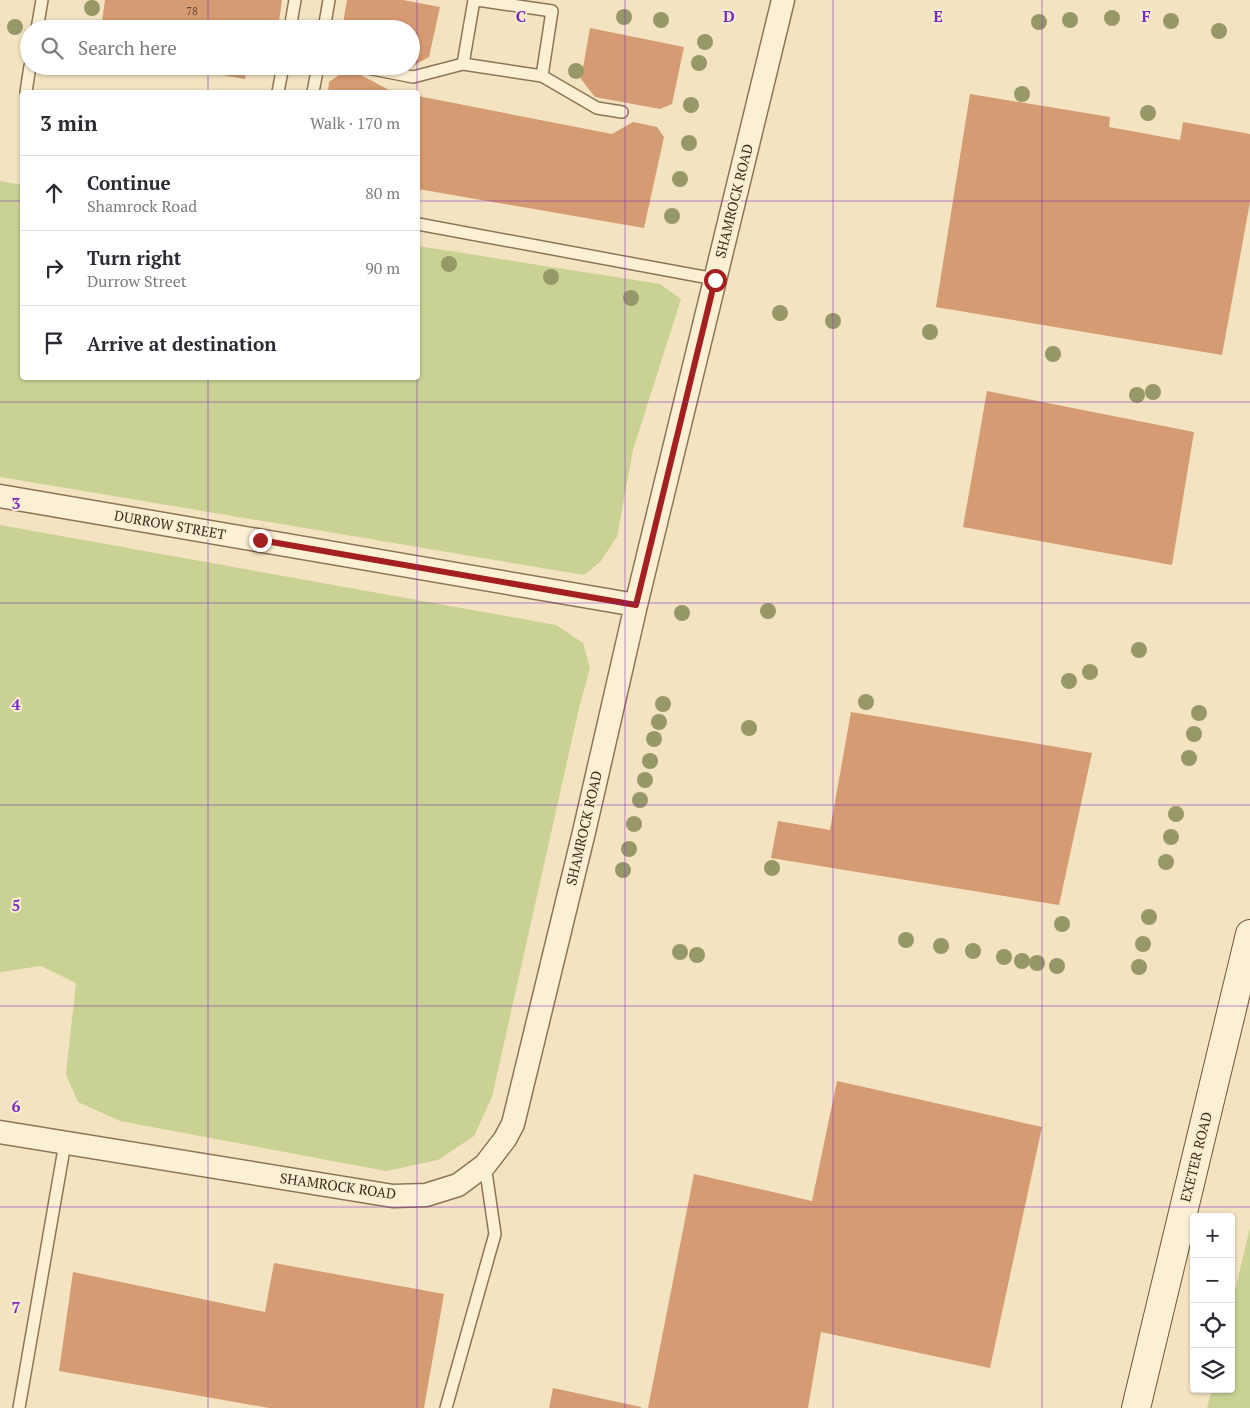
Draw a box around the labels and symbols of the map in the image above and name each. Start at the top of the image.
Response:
house number: 78 [186,4,198,18]
text: C [516,5,526,27]
text: D [723,5,735,27]
text: E [933,5,943,27]
text: F [1141,5,1151,27]
street label: SHAMROCK ROAD [710,142,757,260]
route start [704,269,727,292]
text: 3 [11,492,21,514]
street label: DURROW STREET [113,505,228,544]
route end [249,529,272,552]
text: 4 [11,693,21,715]
street label: SHAMROCK ROAD [561,769,606,887]
text: 5 [11,894,21,916]
text: 6 [11,1095,21,1117]
street label: EXETER ROAD [1175,1110,1216,1204]
street label: SHAMROCK ROAD [279,1168,398,1203]
text: 7 [11,1296,21,1318]

